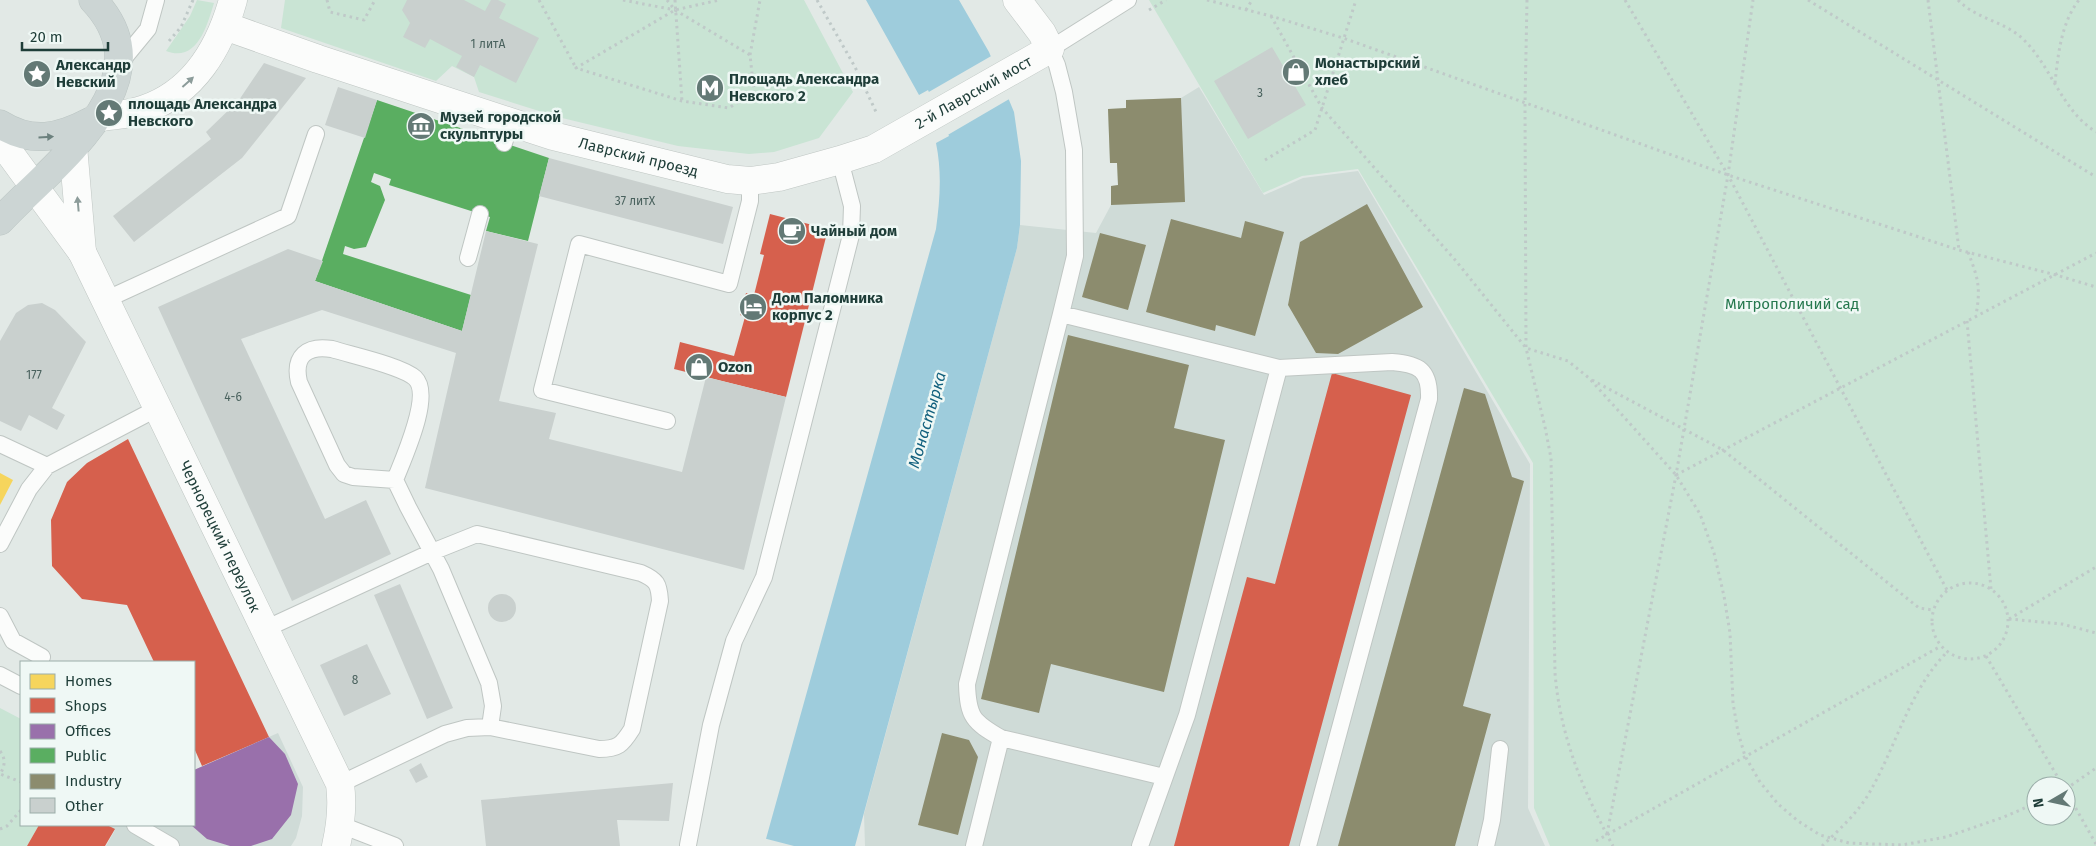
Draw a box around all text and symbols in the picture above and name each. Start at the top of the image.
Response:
scale bar [22,20,109,52]
text: 20 m [30,28,63,46]
house number: 1 литА [471,37,506,51]
street label: 2-й Лаврский мост [912,52,1035,133]
place label: Монастырский хлеб [1314,54,1420,89]
place label: Александр Невский [55,56,131,91]
shop icon: Монастырский хлеб [1281,57,1311,87]
place icon: Александр Невский [22,59,52,89]
place label: Площадь Александра Невского 2 [729,70,879,105]
metro station icon: Площадь Александра Невского 2 [695,73,725,103]
one-way arrow [182,76,194,88]
house number: 3 [1257,86,1263,100]
place label: площадь Александра Невского [128,95,277,130]
place icon: площадь Александра Невского [94,98,124,128]
place label: Музей городской скульптуры [440,108,561,143]
museum icon: Музей городской скульптуры [406,111,436,141]
one-way arrow [38,132,54,140]
street label: Лаврский проезд [577,134,700,181]
house number: 37 литХ [615,194,656,208]
one-way arrow [74,195,82,211]
cafe icon: Чайный дом [777,216,807,246]
place label: Чайный дом [811,222,897,240]
place label: Дом Паломника корпус 2 [771,289,883,324]
hotel icon: Дом Паломника корпус 2 [738,292,768,322]
park label: Митрополичий сад [1725,295,1859,313]
shop icon: Ozon [684,352,714,382]
place label: Ozon [718,358,752,376]
house number: 177 [26,368,42,382]
water label: Монастырка [904,370,950,470]
house number: 4-6 [224,390,242,404]
street label: Чернорецкий переулок [176,458,264,615]
legend [20,661,195,826]
text: Homes [65,672,112,690]
house number: 8 [352,673,359,687]
text: Shops [65,697,107,715]
text: Offices [65,722,111,740]
text: Public [65,747,107,765]
text: Industry [65,772,122,790]
north arrow [2026,776,2076,826]
text: Other [65,797,104,815]
text: N [2030,797,2048,809]

